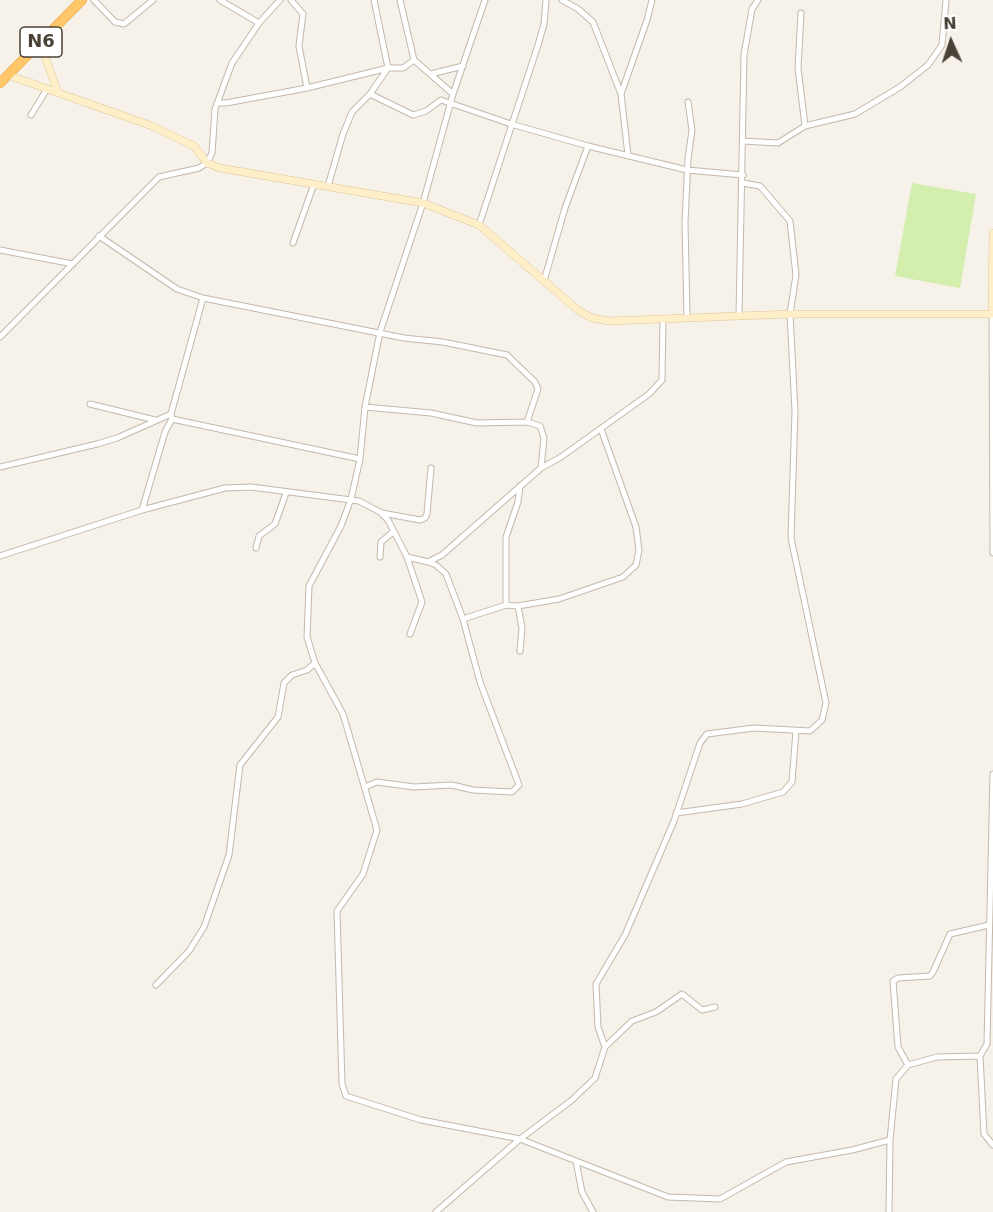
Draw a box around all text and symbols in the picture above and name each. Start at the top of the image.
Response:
north arrow [921,12,981,72]
text: N [943,14,957,33]
road number: N6 [20,27,62,57]

